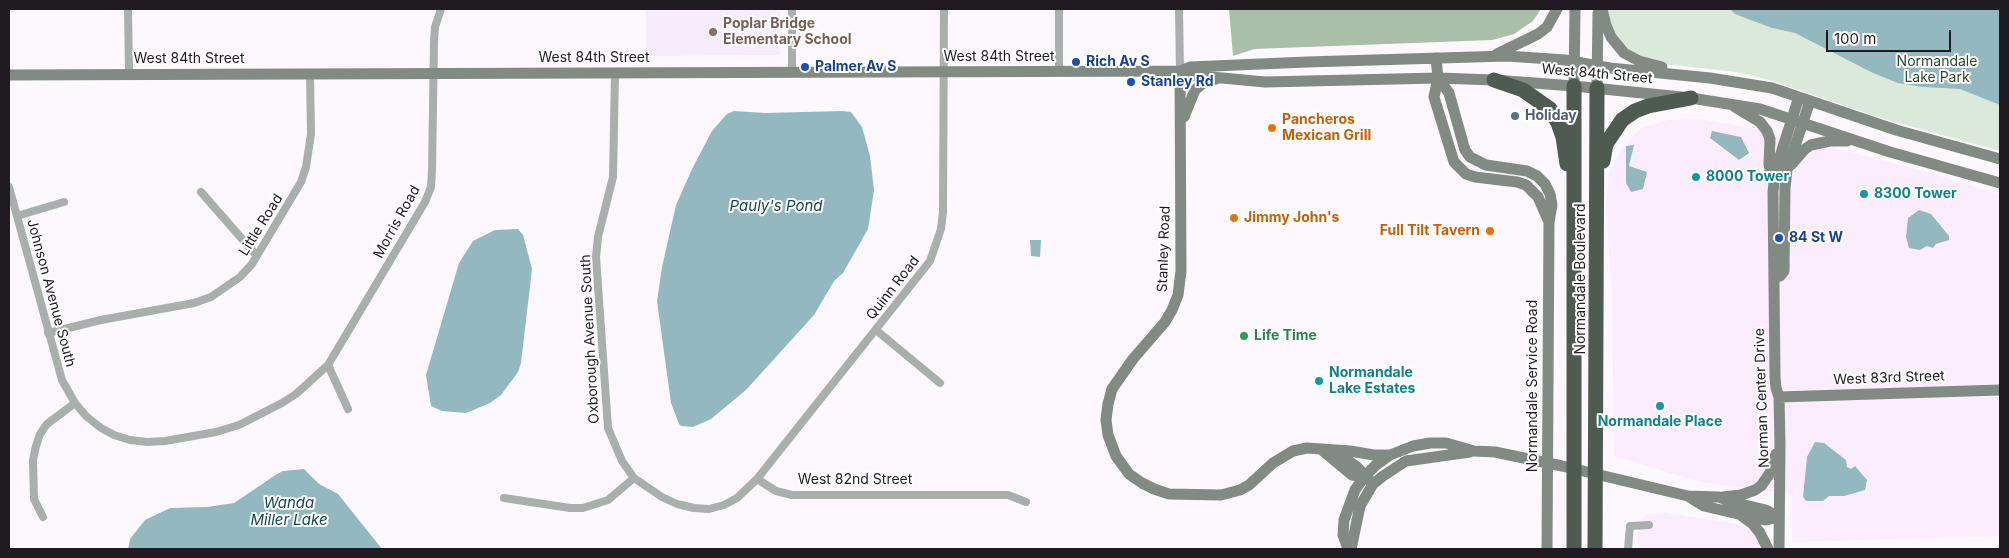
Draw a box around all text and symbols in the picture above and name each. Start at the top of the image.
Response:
place label: Poplar Bridge Elementary School [723,16,852,48]
scale bar [1829,20,1954,52]
marker: Poplar Bridge Elementary School [707,26,719,38]
text: 100 m [1834,29,1876,48]
street label: West 84th Street [943,49,1055,65]
street label: West 84th Street [538,50,650,66]
street label: West 84th Street [133,51,245,67]
place label: Rich Av S [1086,54,1150,70]
park label: Normandale Lake Park [1897,54,1977,86]
marker: Rich Av S [1070,56,1082,68]
place label: Palmer Av S [815,59,896,75]
marker: Palmer Av S [799,61,811,73]
street label: West 84th Street [1541,61,1653,87]
place label: Stanley Rd [1141,74,1214,90]
marker: Stanley Rd [1125,76,1137,88]
place label: Holiday [1525,108,1577,124]
marker: Holiday [1509,110,1521,122]
place label: Pancheros Mexican Grill [1282,112,1371,144]
marker: Pancheros Mexican Grill [1266,122,1278,134]
place label: 8000 Tower [1706,169,1789,185]
marker: 8000 Tower [1690,171,1702,183]
street label: Morris Road [370,183,424,261]
place label: 8300 Tower [1874,186,1957,202]
marker: 8300 Tower [1858,188,1870,200]
street label: Little Road [235,191,287,259]
water label: Pauly's Pond [730,197,822,215]
street label: Normandale Boulevard [1573,203,1589,355]
street label: Stanley Road [1154,205,1174,293]
place label: Jimmy John's [1244,210,1339,226]
marker: Jimmy John's [1228,212,1240,224]
street label: Johnson Avenue South [23,217,79,369]
place label: Full Tilt Tavern [1380,223,1480,239]
marker: Full Tilt Tavern [1484,225,1496,237]
place label: 84 St W [1789,230,1843,246]
marker: 84 St W [1773,232,1785,244]
street label: Quinn Road [863,253,923,323]
street label: Oxborough Avenue South [577,254,603,424]
street label: Normandale Service Road [1525,300,1541,472]
place label: Life Time [1254,328,1317,344]
street label: Norman Center Drive [1751,328,1773,468]
marker: Life Time [1238,330,1250,342]
place label: Normandale Lake Estates [1329,365,1415,398]
street label: West 83rd Street [1833,368,1945,388]
marker: Normandale Lake Estates [1313,375,1325,387]
marker: Normandale Place [1654,400,1666,412]
place label: Normandale Place [1598,414,1722,430]
street label: West 82nd Street [798,472,912,488]
water label: Wanda Miller Lake [250,494,328,529]

